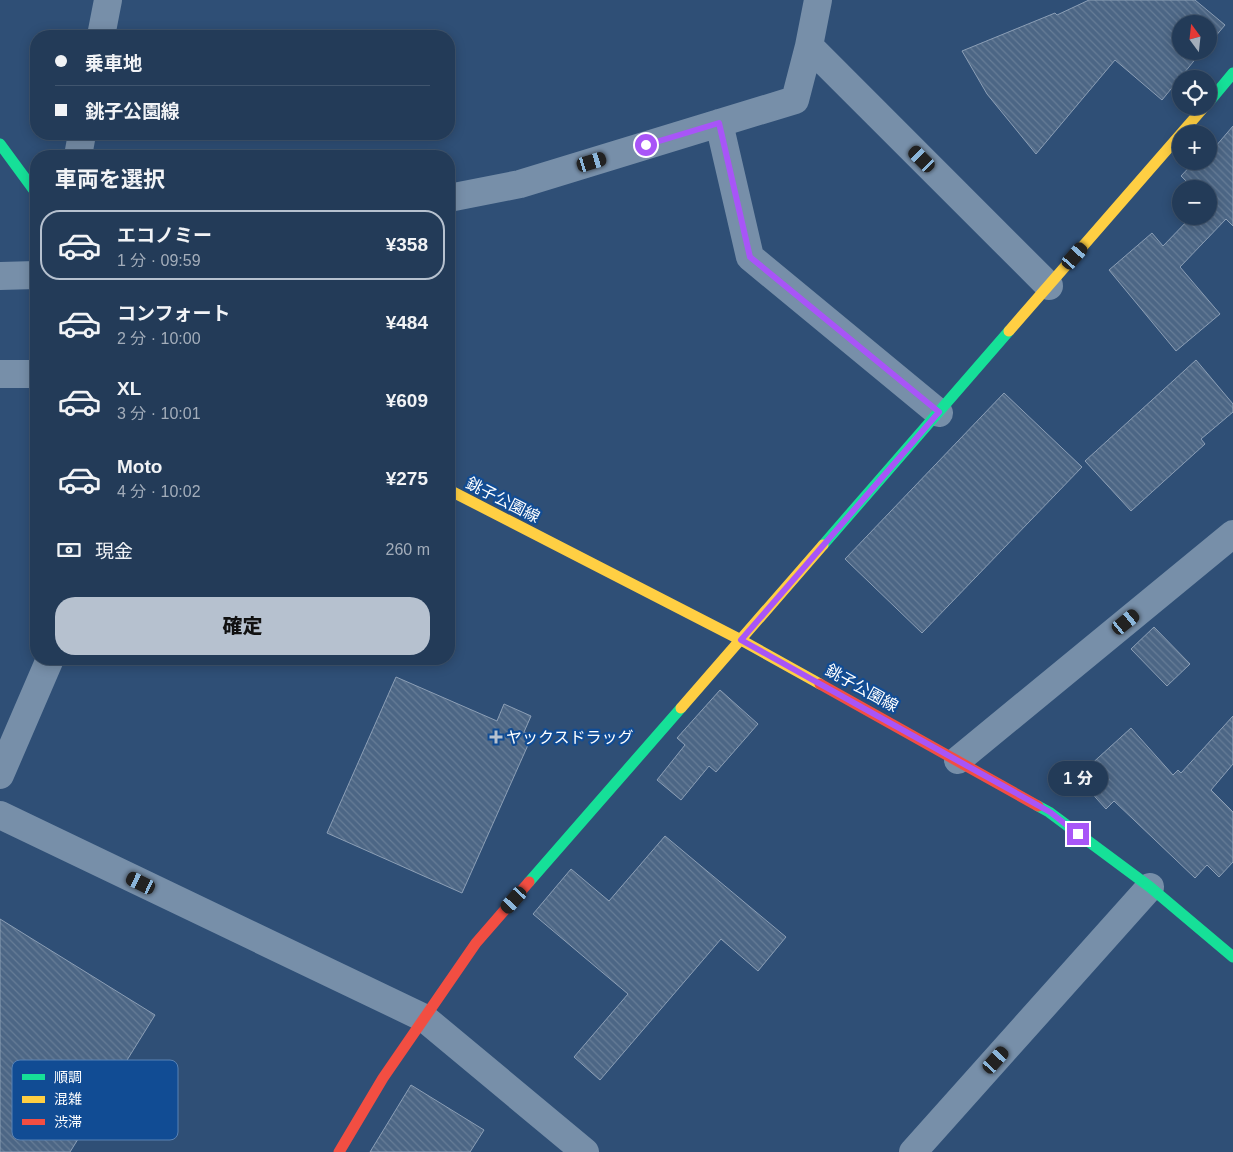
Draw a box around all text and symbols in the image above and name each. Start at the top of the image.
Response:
north arrow [1172,15,1218,60]
map controls [1172,15,1217,225]
text: 乗車地 [85,53,142,74]
button: locate [1172,70,1217,115]
text: 銚子公園線 [85,101,180,122]
button: + [1172,125,1217,170]
route start [635,134,657,156]
car [906,143,937,175]
car [575,150,608,174]
text: 車両を選択 [55,167,165,192]
button: − [1172,180,1217,225]
icon: car [57,223,102,268]
text: エコノミー [117,225,212,246]
text: ¥358 [386,234,428,255]
car [1059,240,1090,272]
text: 1 分 · 09:59 [117,252,201,269]
icon: car [57,301,102,346]
text: コンフォート [117,303,230,324]
text: ¥484 [386,312,428,333]
text: 2 分 · 10:00 [117,330,201,347]
text: XL [117,378,141,399]
icon: car [57,379,102,424]
text: ¥609 [386,390,428,411]
text: 3 分 · 10:01 [117,405,201,422]
text: Moto [117,456,162,477]
icon: car [57,457,102,502]
text: ¥275 [386,468,428,489]
street label: 銚子公園線 [463,474,543,526]
text: 4 分 · 10:02 [117,483,201,500]
icon: cash [55,536,83,564]
text: 現金 [95,541,133,562]
text: 260 m [386,541,430,558]
button: 確定 [55,597,430,655]
car [1109,607,1142,637]
street label: 銚子公園線 [823,661,901,715]
place label: ヤックスドラッグ [506,729,634,746]
marker: ヤックスドラッグ [490,731,502,743]
callout: 1 分 [1048,762,1108,796]
text: 1 分 [1063,770,1093,787]
route end [1067,823,1089,845]
car [124,870,157,896]
car [498,884,529,916]
car [980,1044,1011,1076]
legend [12,1060,178,1140]
text: 順調 [54,1069,82,1085]
text: 混雑 [54,1091,82,1107]
text: 渋滞 [54,1114,82,1130]

